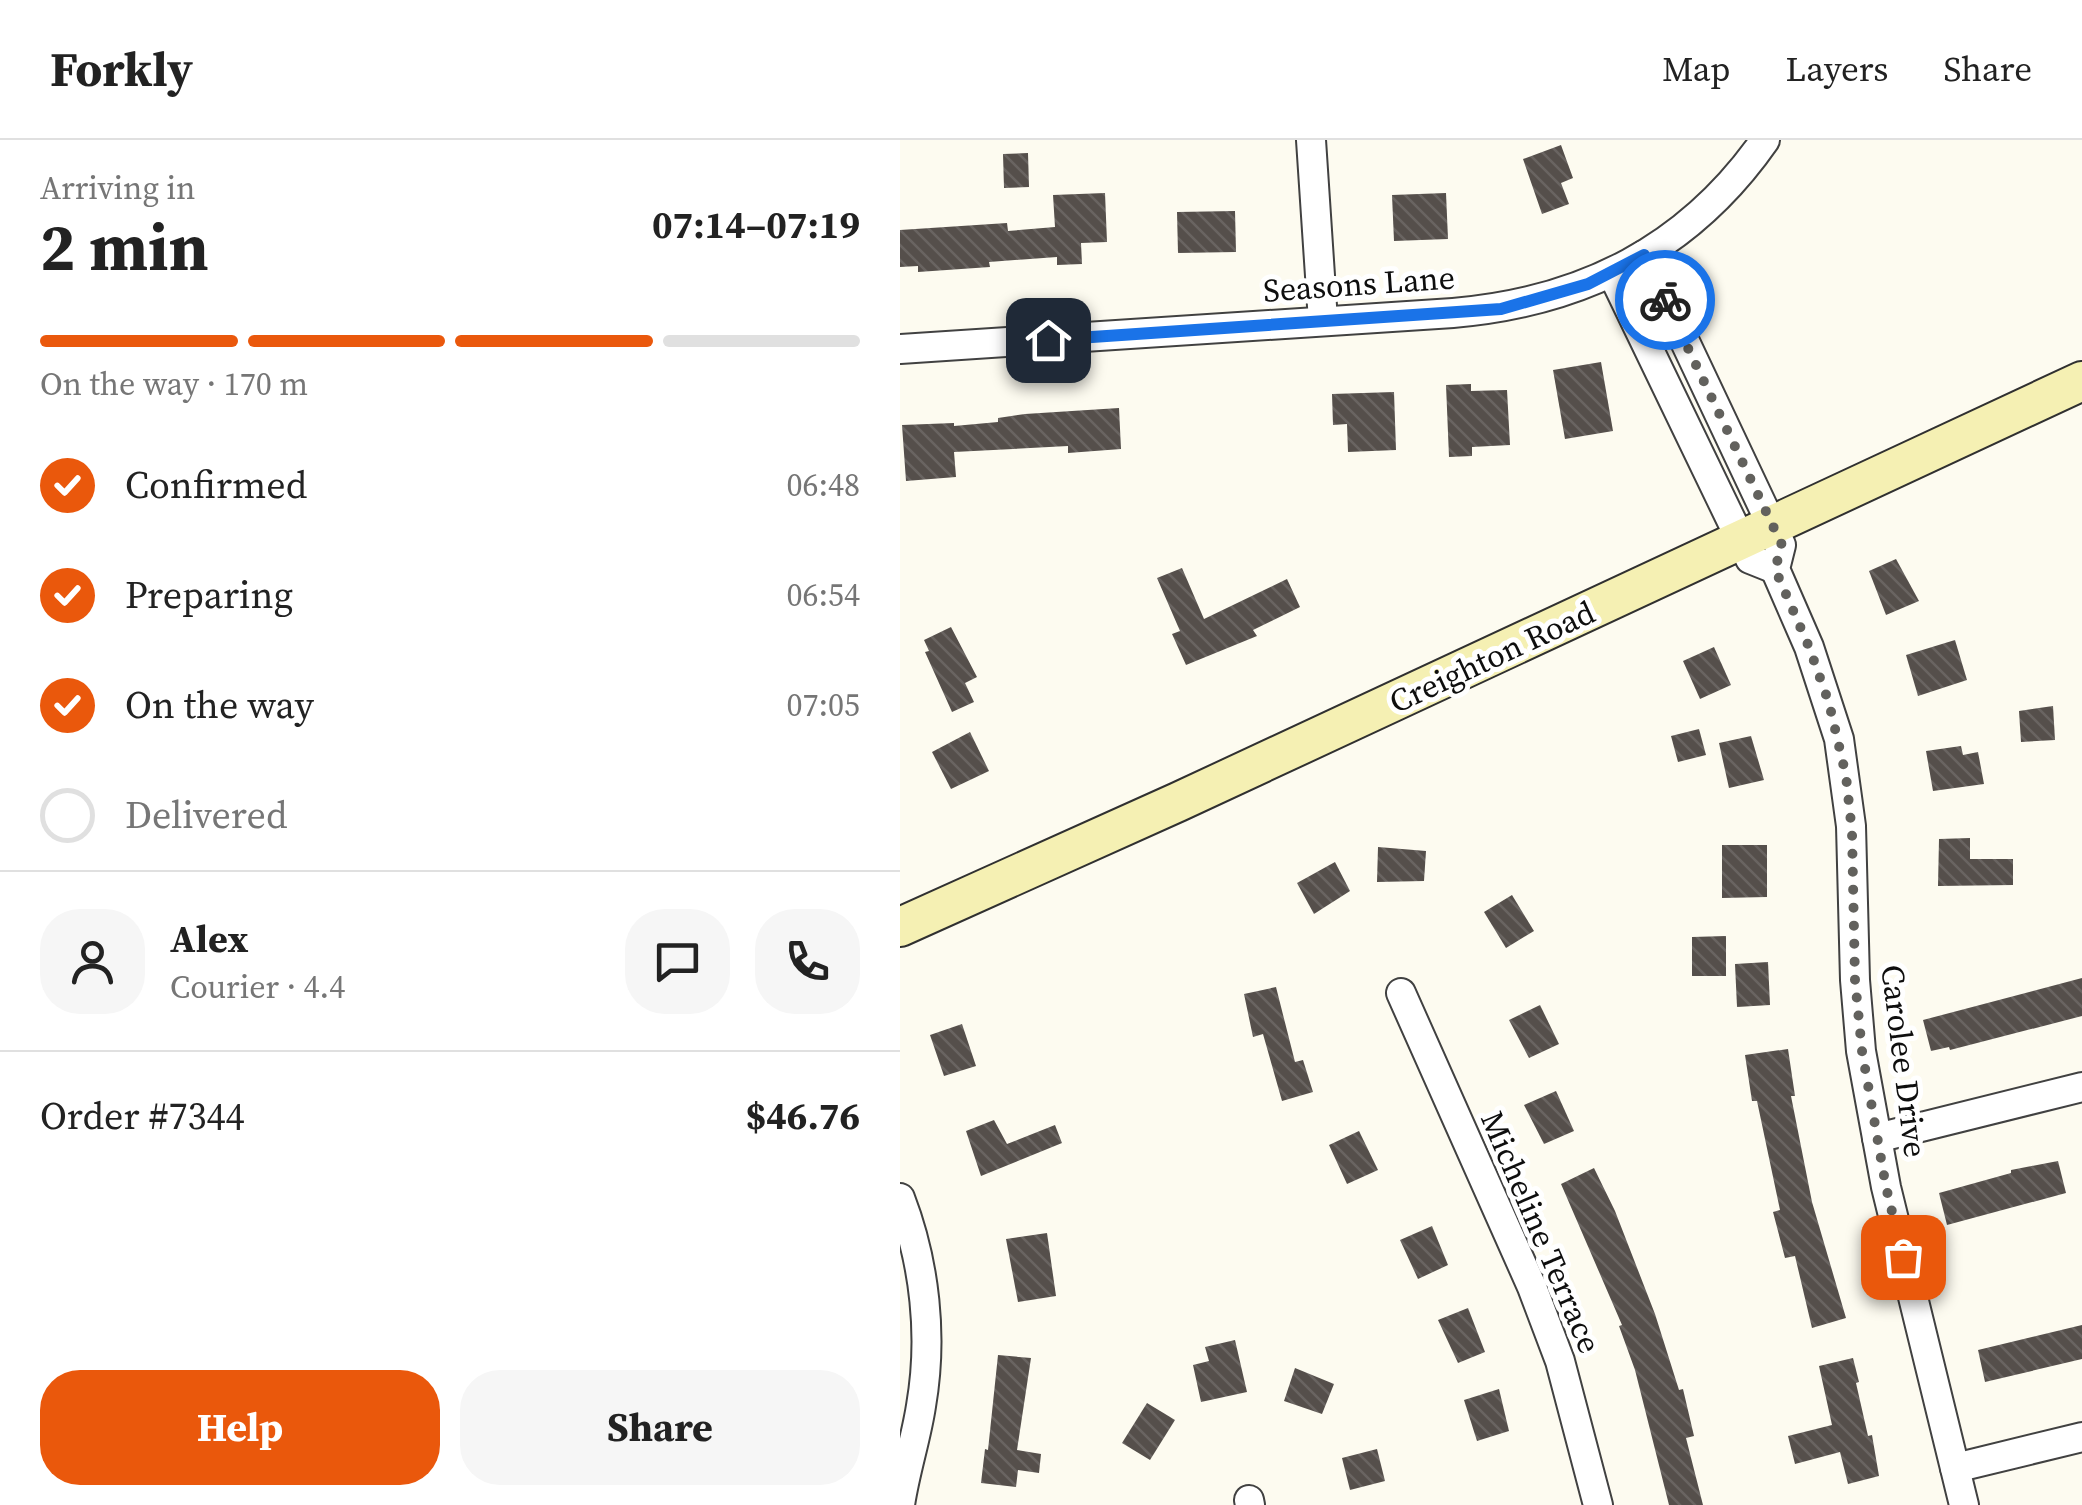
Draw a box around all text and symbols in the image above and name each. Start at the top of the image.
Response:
text: Forkly [50,36,193,102]
text: Map [1662,45,1730,93]
text: Layers [1785,45,1888,93]
text: Share [1943,45,2032,93]
text: Arriving in [40,166,195,210]
text: 07:14–07:19 [652,199,860,251]
text: 2 min [40,203,209,292]
courier [1615,250,1715,350]
street label: Seasons Lane [1262,255,1456,313]
icon: bike [1638,273,1693,328]
pin [1006,298,1091,383]
icon: home [1021,313,1076,368]
text: On the way · 170 m [40,362,308,406]
icon: check [40,458,95,513]
text: Confirmed [125,459,307,511]
text: 06:48 [786,463,860,507]
icon: check [40,568,95,623]
text: Preparing [125,569,293,621]
text: 06:54 [786,573,860,617]
street label: Creighton Road [1382,590,1602,724]
icon: check [40,678,95,733]
text: On the way [125,679,314,731]
text: 07:05 [786,683,860,727]
text: Delivered [125,789,288,841]
button: person [40,909,145,1014]
button: chat [625,909,730,1014]
button: phone [755,909,860,1014]
text: Alex [170,913,248,965]
street label: Carolee Drive [1870,962,1938,1160]
text: Courier · 4.4 [170,965,345,1009]
text: Order #7344 [40,1090,244,1142]
text: $46.76 [746,1090,860,1142]
street label: Micheline Terrace [1470,1104,1612,1360]
pin [1861,1215,1946,1300]
icon: bag [1876,1230,1931,1285]
button: Help [40,1370,440,1485]
button: Share [460,1370,860,1485]

